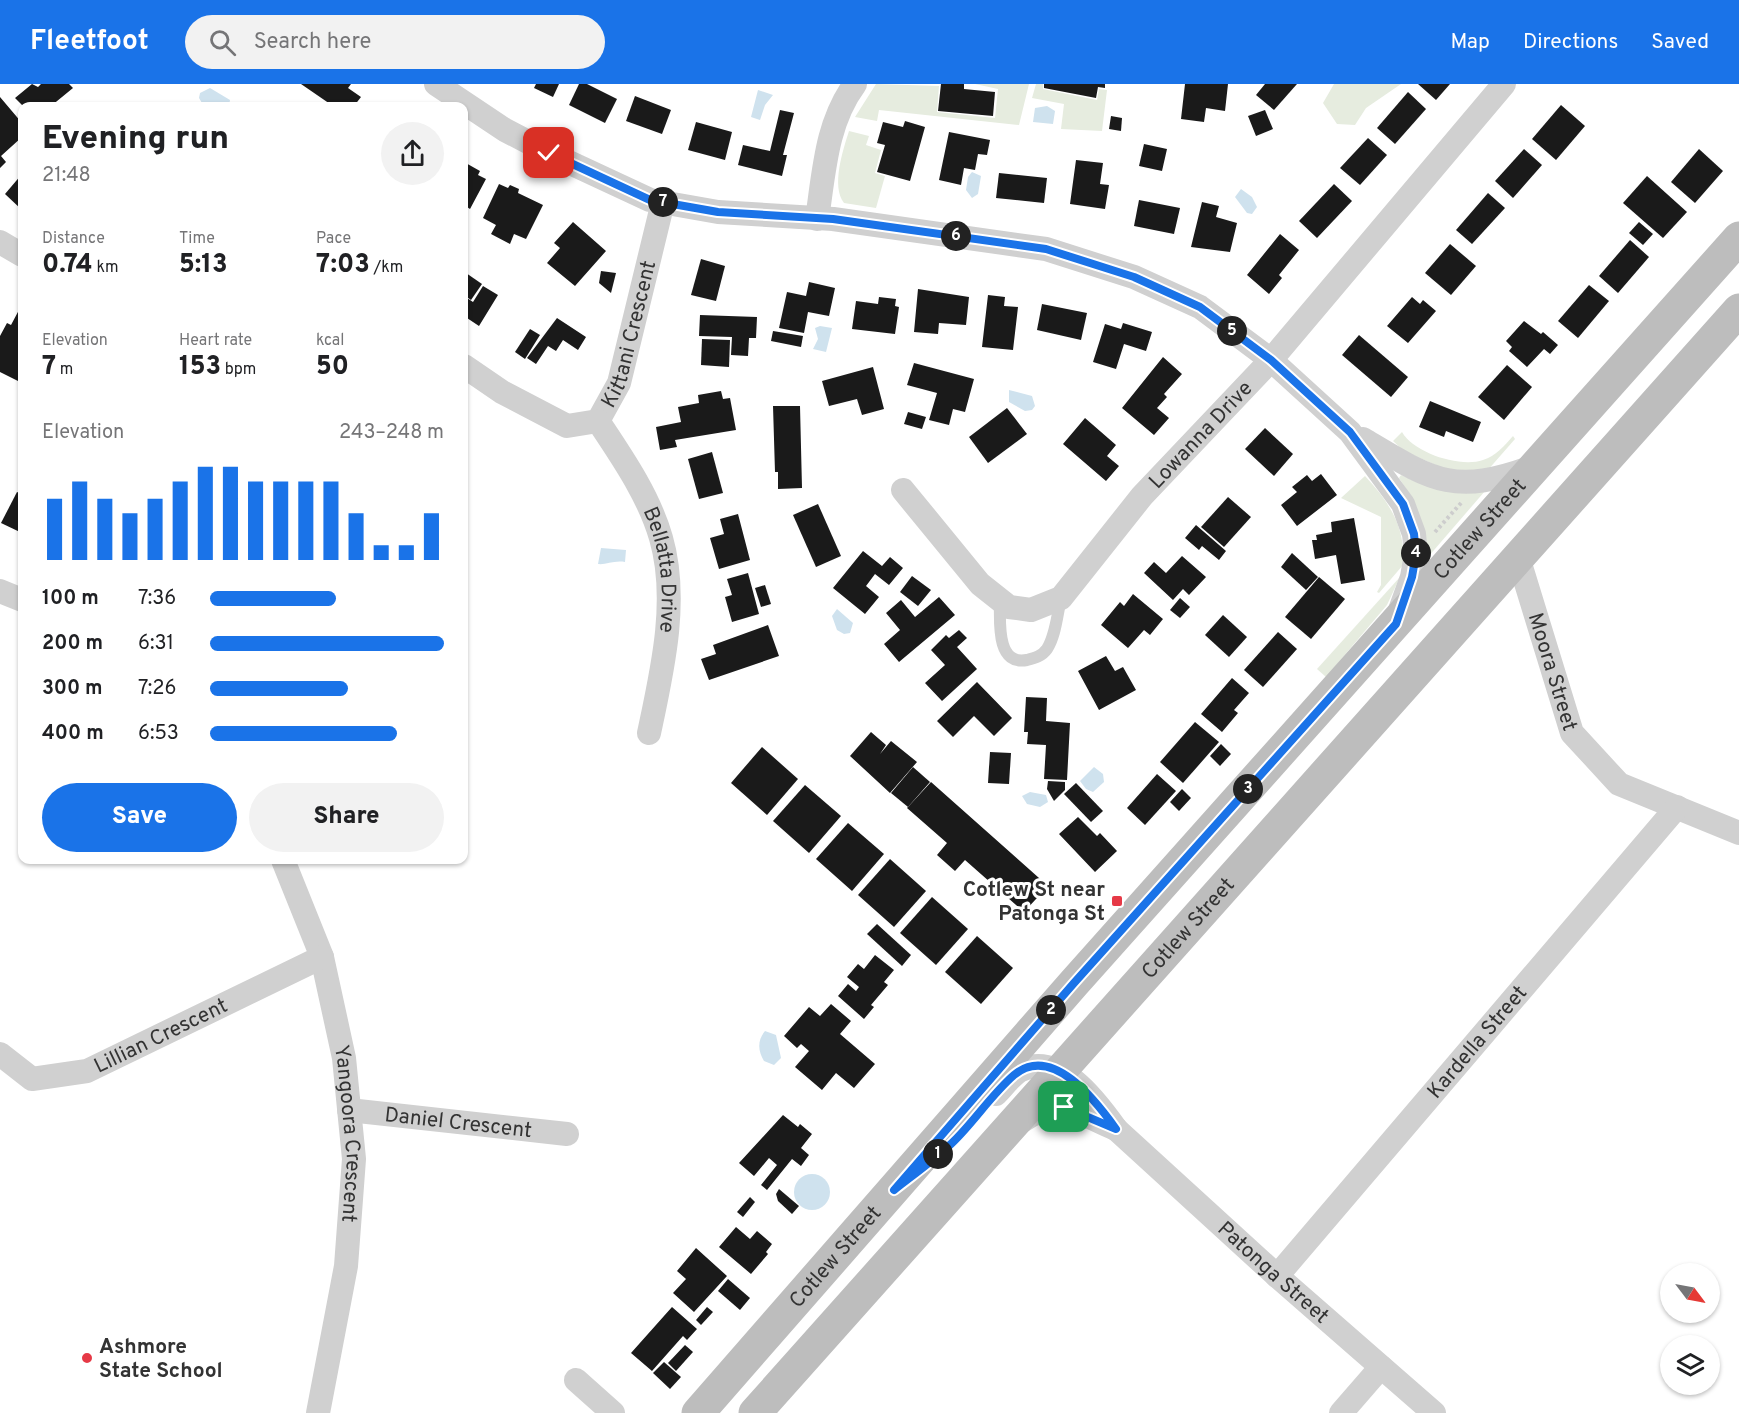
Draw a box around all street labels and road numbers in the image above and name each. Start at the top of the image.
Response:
street label: Kittani Crescent [596,258,663,413]
street label: Lowanna Drive [1144,376,1259,495]
street label: Cotlew Street [1428,473,1533,586]
street label: Bellatta Drive [636,503,681,634]
street label: Moora Street [1521,610,1583,735]
street label: Cotlew Street [1136,873,1241,985]
street label: Kardella Street [1422,980,1534,1105]
street label: Lillian Crescent [90,993,232,1080]
street label: Yangoora Crescent [327,1043,366,1223]
street label: Daniel Crescent [383,1102,533,1145]
street label: Cotlew Street [784,1201,888,1314]
street label: Patonga Street [1211,1216,1334,1330]

